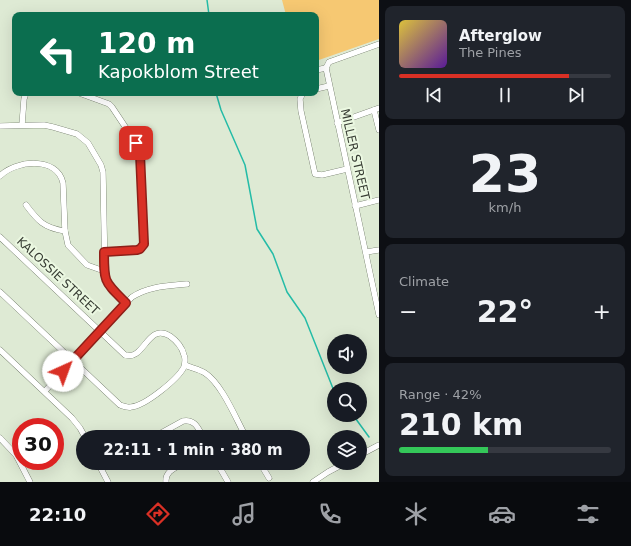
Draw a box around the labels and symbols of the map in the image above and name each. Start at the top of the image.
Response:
street label: MILLER STREET [338,107,372,201]
pin [119,126,153,160]
street label: KALOSSIE STREET [14,234,103,318]
position arrow [42,350,84,392]
speed limit sign: 30 [12,418,64,470]

